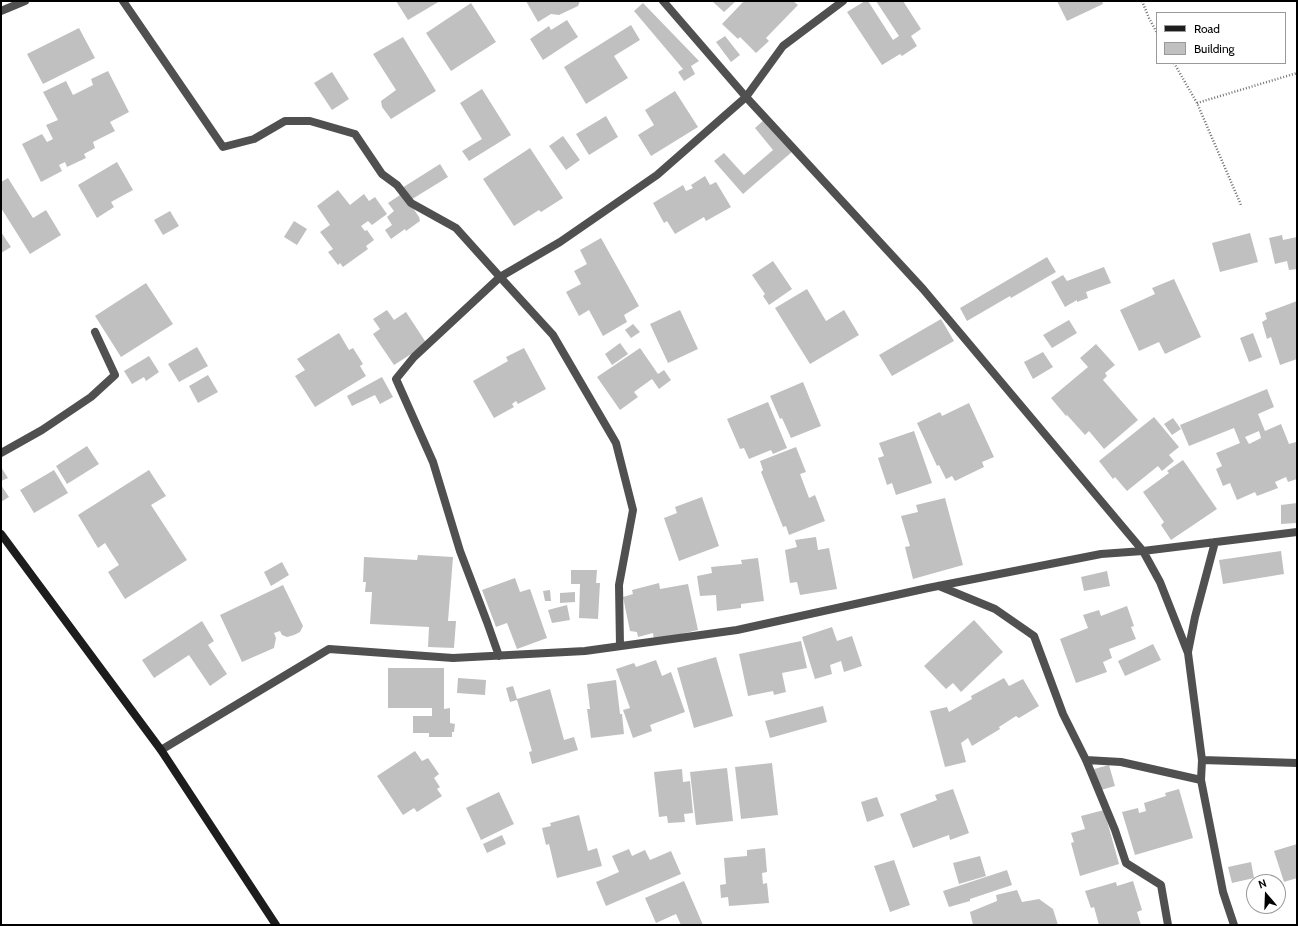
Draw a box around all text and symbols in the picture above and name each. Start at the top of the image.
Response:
legend [1156,12,1286,64]
text: Road [1194,21,1220,36]
text: Building [1194,41,1235,56]
north arrow [1246,874,1286,914]
text: N [1256,876,1268,891]

